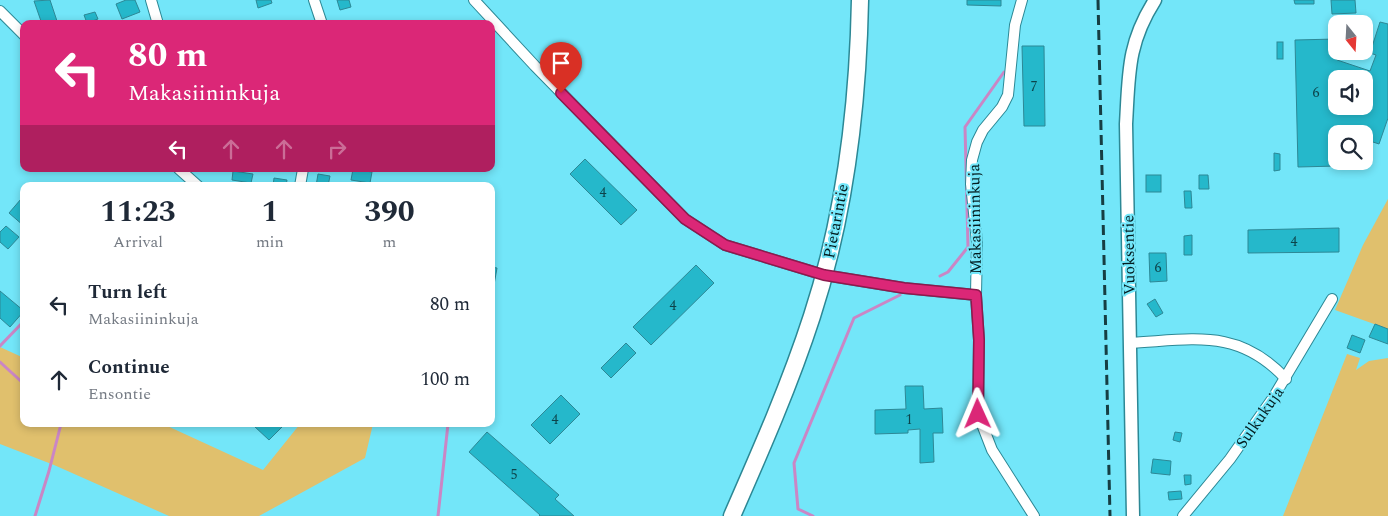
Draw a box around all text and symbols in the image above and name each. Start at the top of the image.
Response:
north arrow [1328,15,1372,60]
map controls [1328,15,1373,170]
text: 80 m [128,29,208,82]
icon: left [45,40,110,105]
pin [540,42,582,93]
icon: arrive [547,49,575,77]
button: sound [1328,70,1373,115]
house number: 7 [1031,76,1038,97]
text: Makasiininkuja [128,77,280,110]
house number: 6 [1313,82,1320,103]
button: search [1328,125,1373,170]
icon: left [164,135,192,163]
icon: ahead [217,135,245,163]
icon: ahead [270,135,298,163]
icon: right [323,135,351,163]
street label: Makasiininkuja [962,163,988,275]
house number: 4 [600,182,607,203]
street label: Pietarintie [817,182,855,261]
text: 11:23 [100,189,176,235]
text: 1 [261,189,278,235]
text: 390 [364,189,415,235]
street label: Vuoksentie [1116,215,1142,295]
text: Arrival [113,230,163,254]
text: min [256,230,284,254]
text: m [383,230,396,254]
house number: 4 [1291,231,1298,252]
house number: 6 [1155,257,1162,278]
text: Turn left [88,278,167,307]
text: 80 m [430,290,470,319]
icon: left [45,291,73,319]
house number: 4 [670,295,677,316]
text: Makasiininkuja [88,307,199,331]
text: Continue [88,353,170,382]
text: 100 m [420,365,470,394]
icon: ahead [45,366,73,394]
text: Ensontie [88,382,151,406]
street label: Sulkukuja [1230,382,1290,453]
position arrow [951,387,1003,439]
house number: 4 [552,409,559,430]
house number: 1 [906,409,913,430]
house number: 5 [511,464,518,485]

